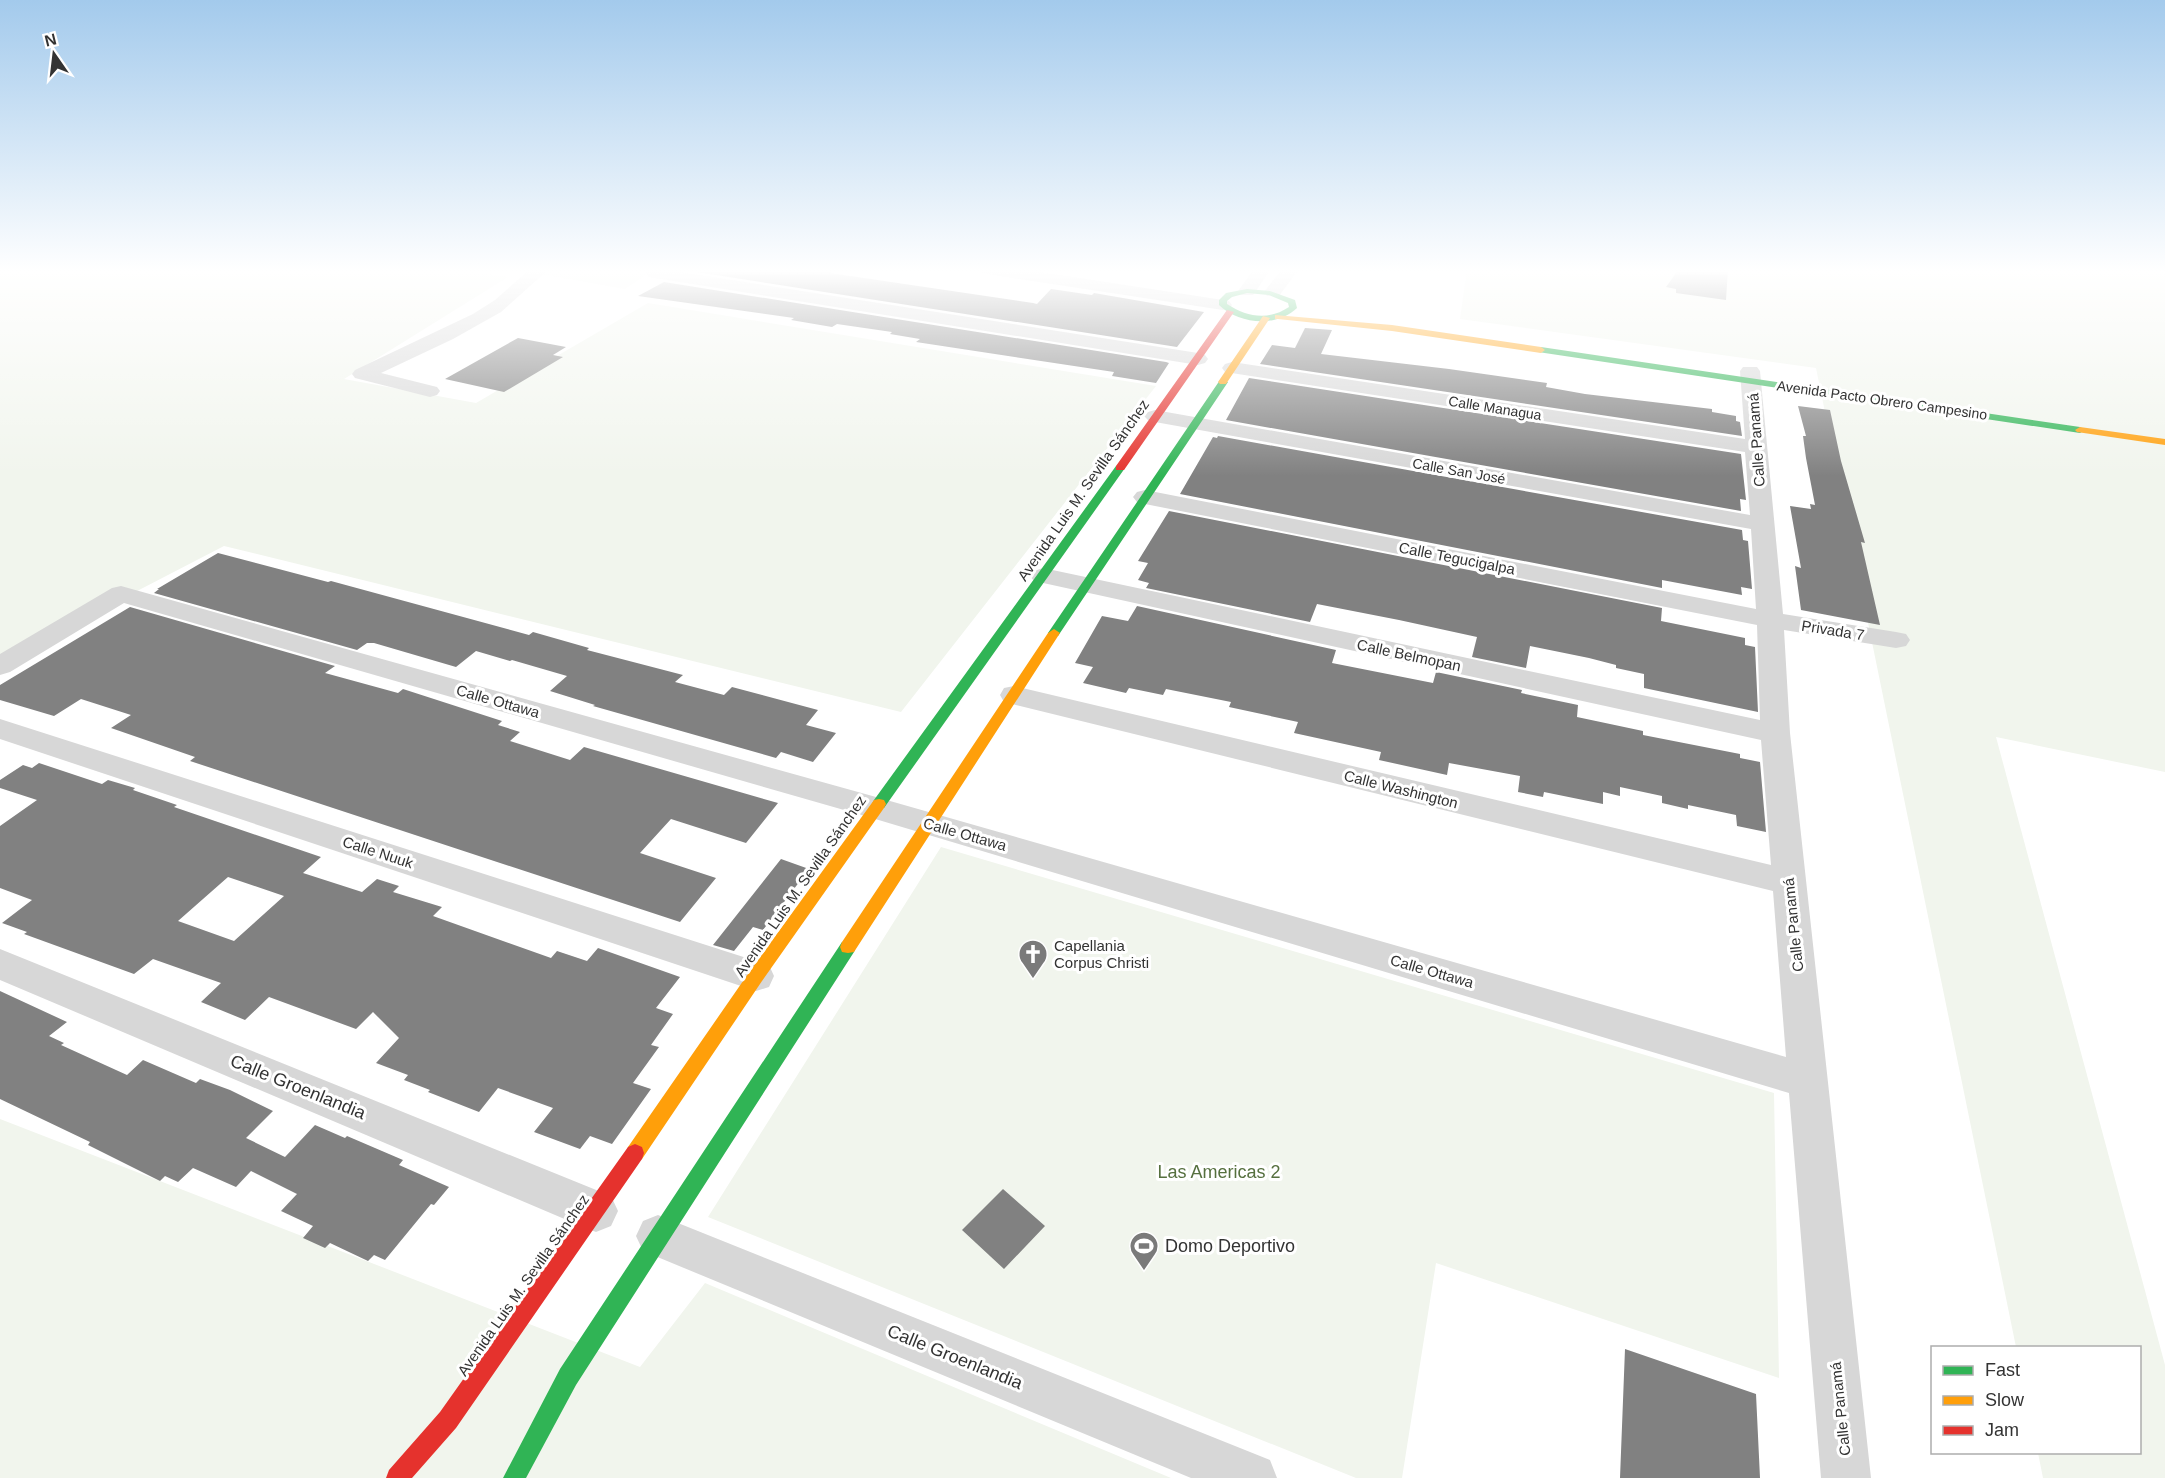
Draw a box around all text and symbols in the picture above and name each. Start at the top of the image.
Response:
north arrow [24,24,84,84]
text: N [43,30,58,50]
street label: Avenida Pacto Obrero Campesino [1776,377,1988,423]
street label: Calle Panamá [1744,392,1768,488]
street label: Calle Managua [1447,393,1543,423]
street label: Avenida Luis M. Sevilla Sánchez [1014,396,1152,584]
street label: Calle San José [1411,455,1507,487]
street label: Calle Tegucigalpa [1397,538,1517,578]
street label: Privada 7 [1800,617,1866,643]
street label: Calle Belmopan [1355,636,1463,674]
street label: Calle Ottawa [454,681,542,721]
street label: Calle Washington [1342,767,1460,811]
street label: Avenida Luis M. Sevilla Sánchez [731,792,869,980]
street label: Calle Ottawa [921,814,1009,854]
street label: Calle Nuuk [340,833,416,872]
street label: Calle Panamá [1780,877,1806,973]
place label: Capellania Corpus Christi [1054,937,1149,971]
church icon: Capellania Corpus Christi [1017,938,1049,980]
street label: Calle Ottawa [1388,951,1476,991]
street label: Calle Groenlandia [227,1051,369,1124]
park label: Las Americas 2 [1157,1162,1281,1182]
street label: Avenida Luis M. Sevilla Sánchez [454,1191,592,1379]
sports icon: Domo Deportivo [1128,1230,1160,1272]
place label: Domo Deportivo [1165,1236,1295,1256]
street label: Calle Groenlandia [884,1321,1026,1394]
legend [1931,1346,2141,1454]
text: Fast [1985,1360,2020,1380]
street label: Calle Panamá [1827,1361,1853,1457]
text: Slow [1985,1390,2025,1410]
text: Jam [1985,1420,2019,1440]

